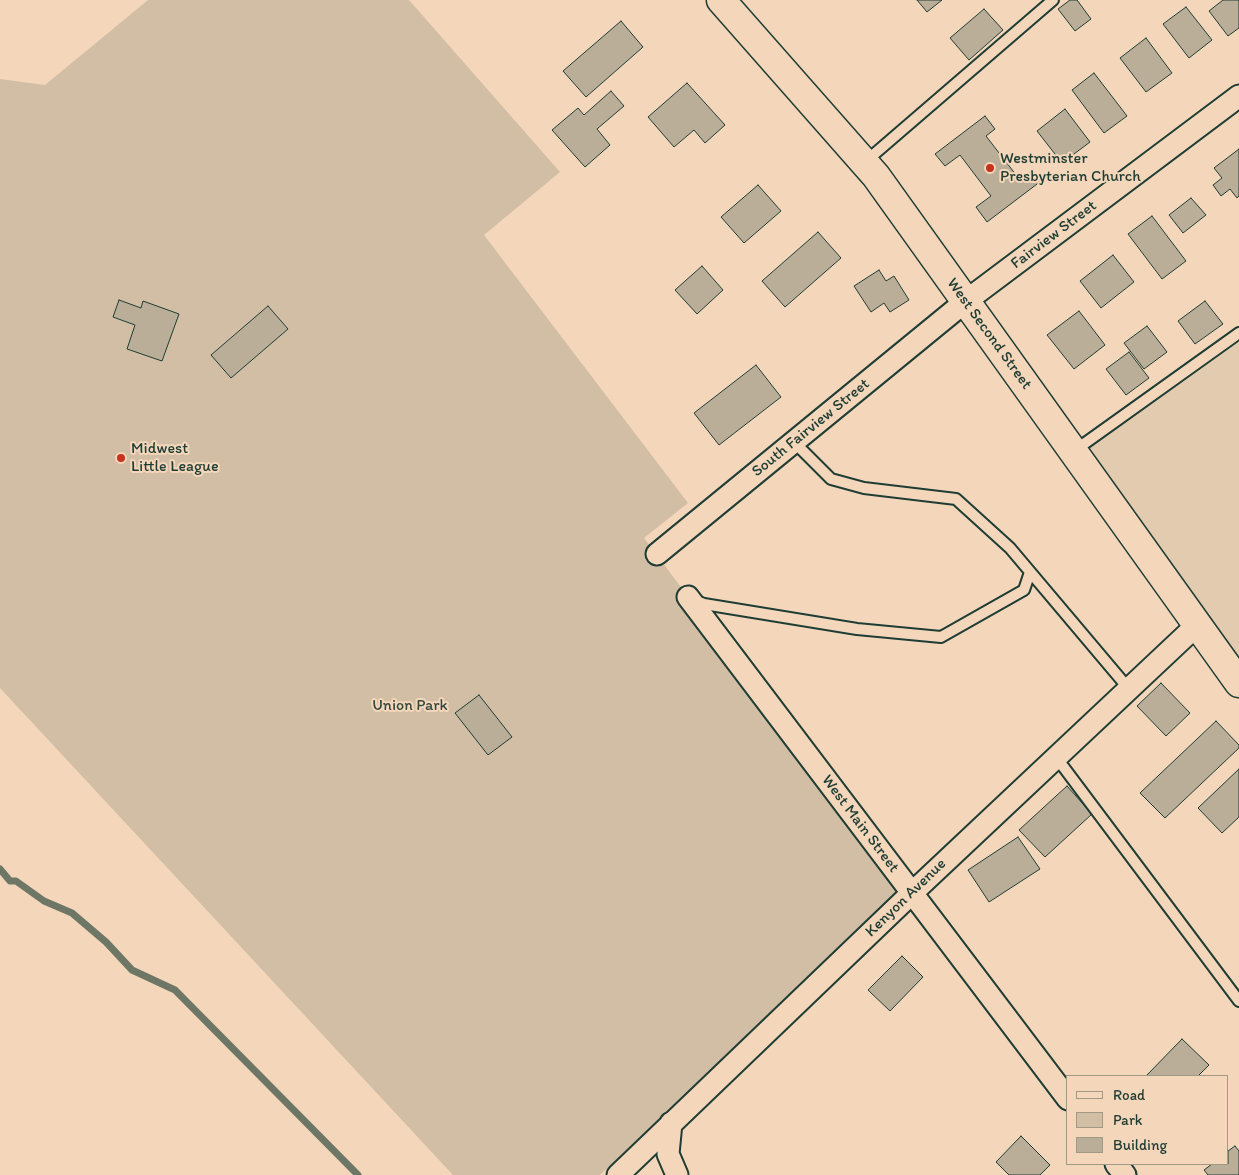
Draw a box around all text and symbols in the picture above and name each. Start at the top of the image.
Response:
place label: Westminster Presbyterian Church [1000,149,1141,187]
marker: Westminster Presbyterian Church [984,162,996,174]
street label: Fairview Street [1007,197,1101,273]
street label: West Second Street [942,275,1036,393]
street label: South Fairview Street [748,375,874,481]
place label: Midwest Little League [131,439,219,477]
marker: Midwest Little League [115,452,127,464]
park label: Union Park [372,696,448,716]
street label: West Main Street [817,771,903,877]
street label: Kenyon Avenue [862,855,950,941]
legend [1066,1075,1229,1165]
text: Road [1113,1086,1145,1104]
text: Park [1113,1111,1143,1129]
text: Building [1113,1136,1167,1154]

